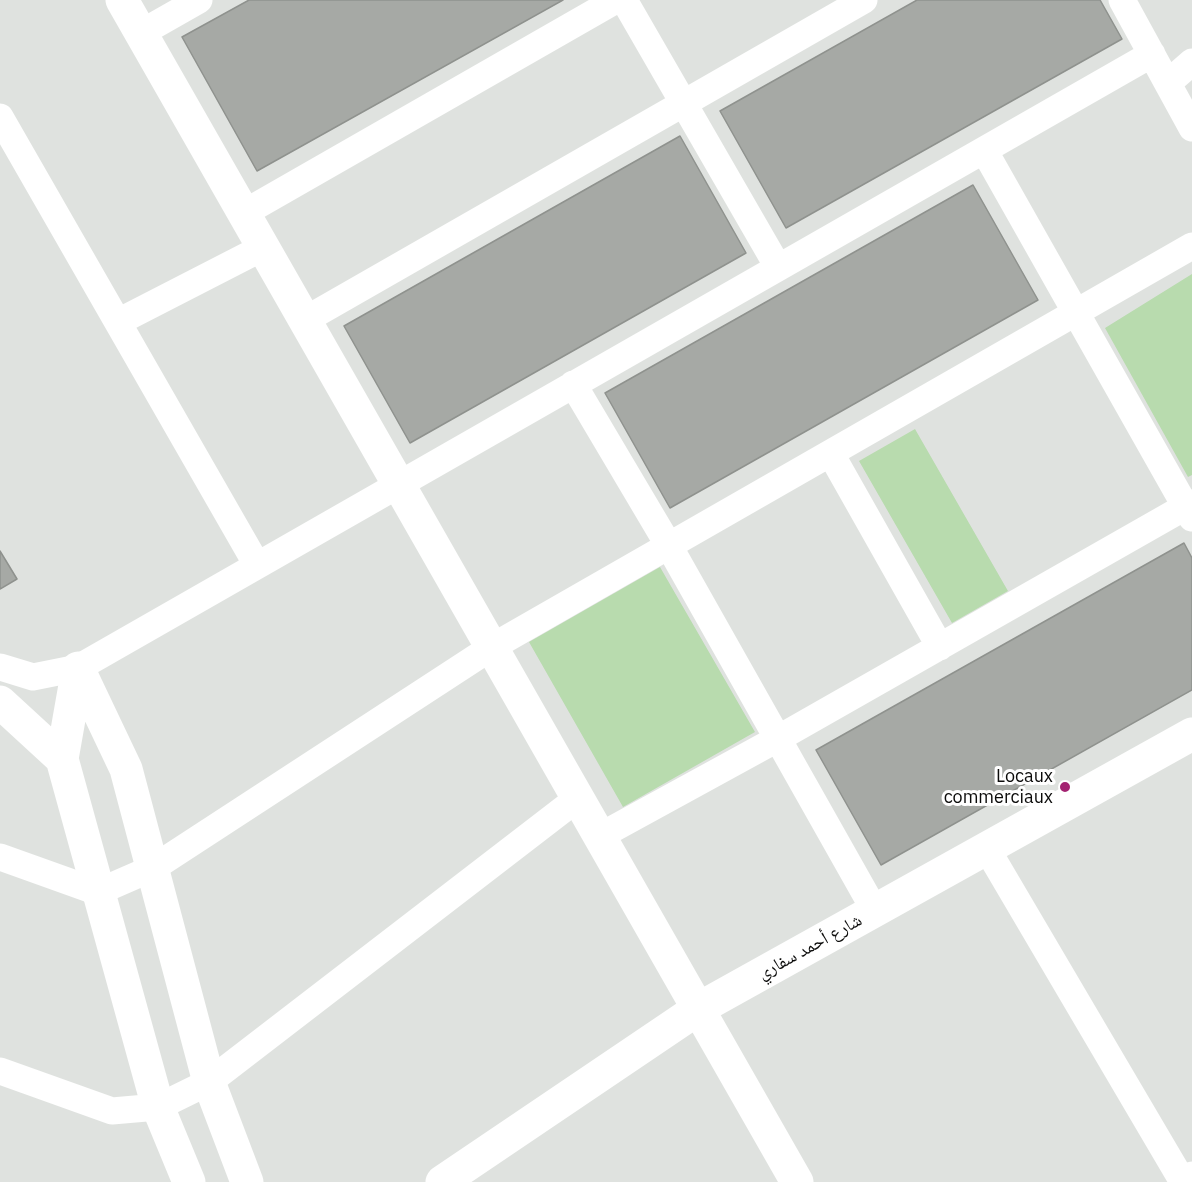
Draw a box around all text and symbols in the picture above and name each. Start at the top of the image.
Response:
place label: Locaux commerciaux [944,766,1053,808]
marker: Locaux commerciaux [1058,780,1072,794]
street label: شارع أحمد سفاري [754,909,866,985]

